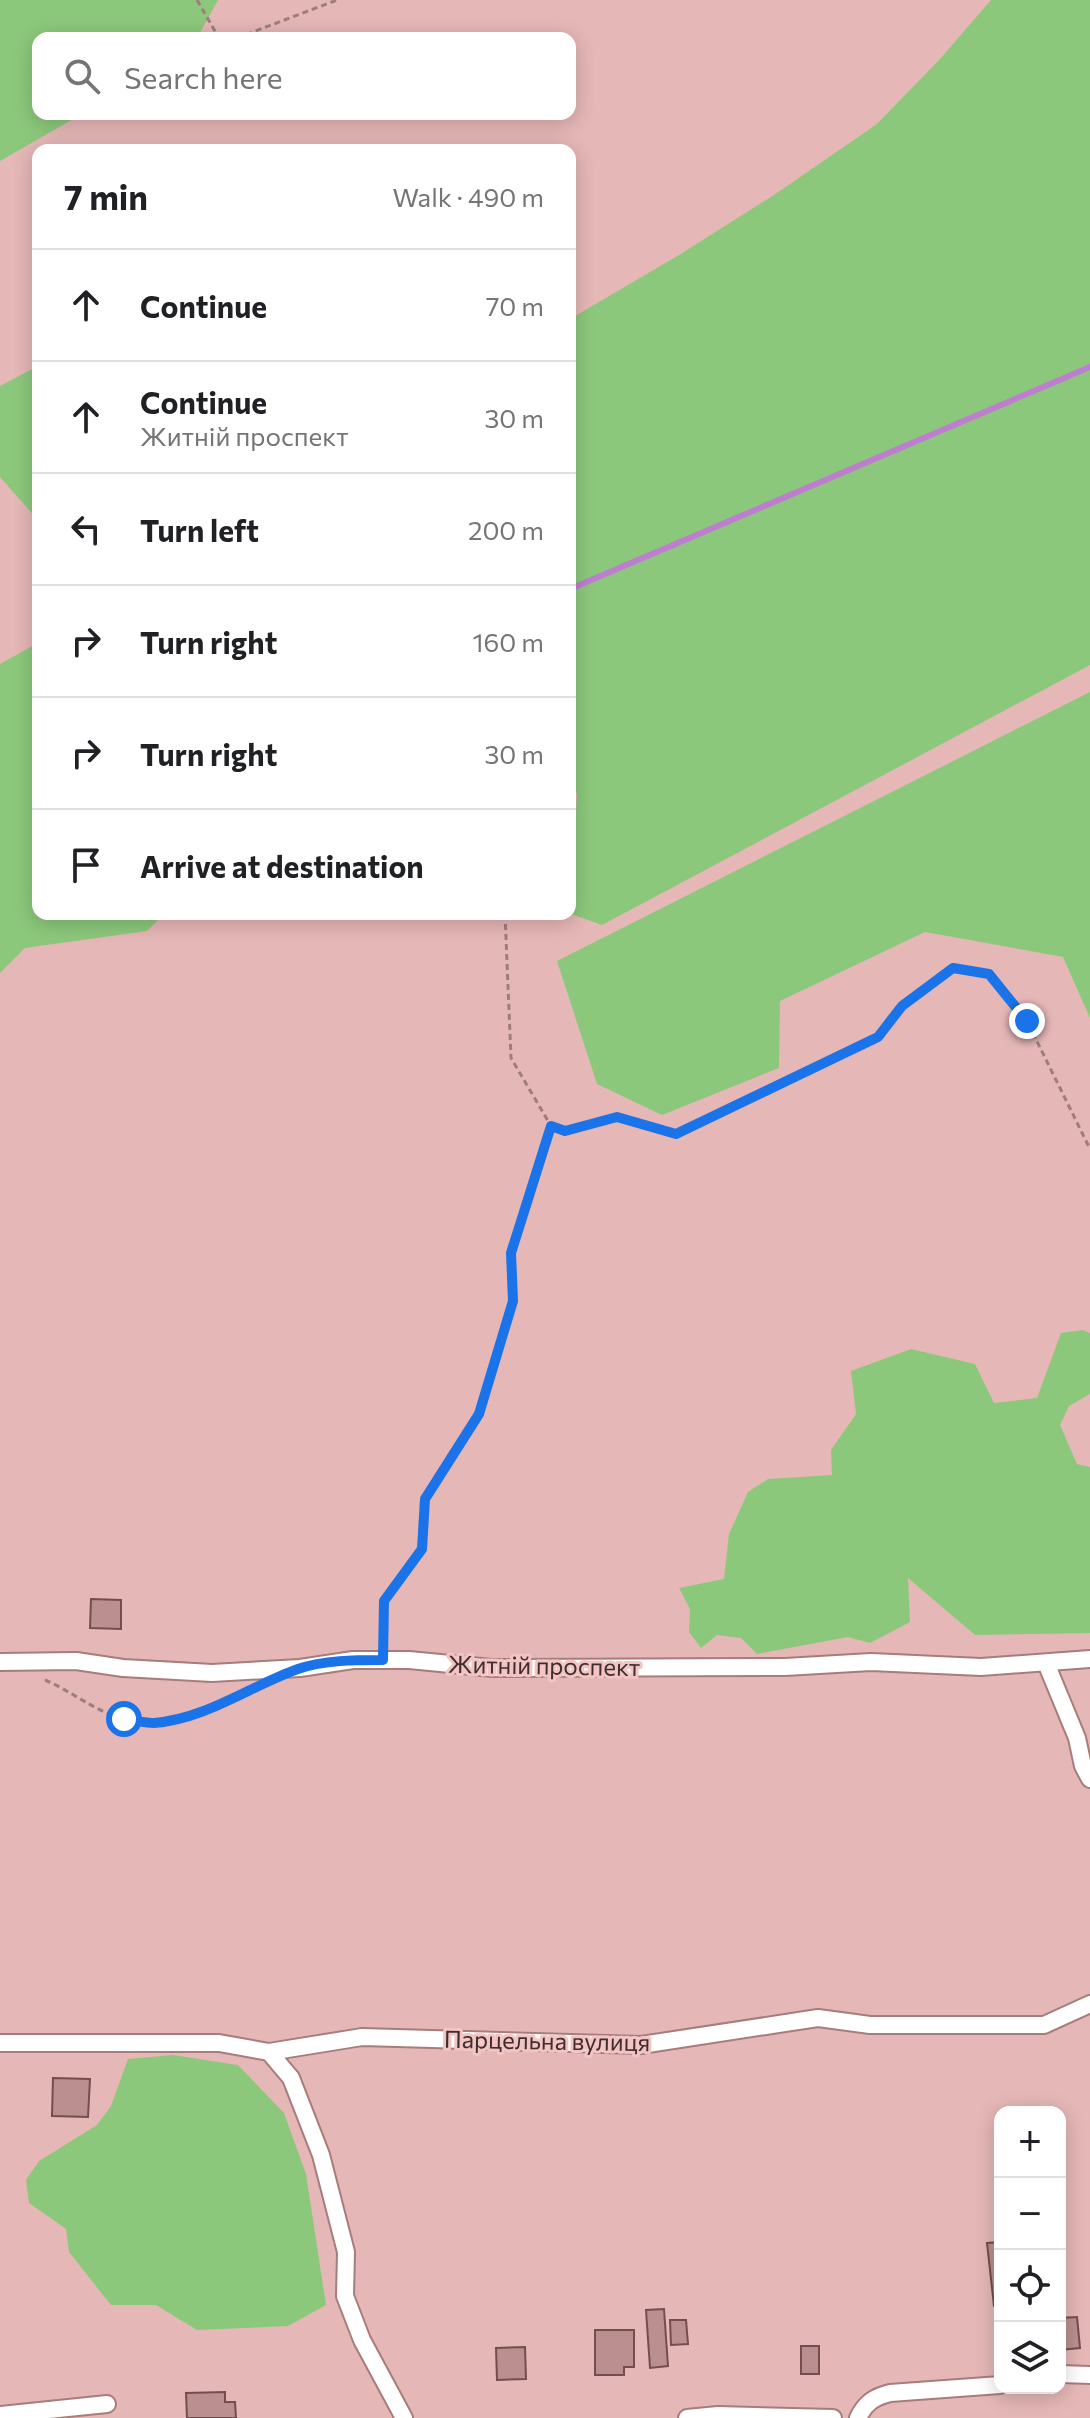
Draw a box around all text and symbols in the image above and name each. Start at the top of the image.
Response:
search box [32,32,576,120]
icon: search [60,54,104,98]
text: Search here [124,58,283,95]
text: 7 min [64,175,148,217]
text: Walk · 490 m [392,181,544,212]
icon: ahead [64,283,108,327]
text: Continue [140,287,267,324]
text: 70 m [486,290,544,321]
text: Continue [140,383,267,420]
icon: ahead [64,395,108,439]
text: 30 m [485,402,544,433]
text: Житній проспект [140,420,348,451]
icon: left [64,507,108,551]
text: Turn left [140,511,259,548]
text: 200 m [468,514,544,545]
icon: right [64,619,108,663]
text: Turn right [140,623,277,660]
text: 160 m [472,626,544,657]
icon: right [64,731,108,775]
text: Turn right [140,735,277,772]
text: 30 m [485,738,544,769]
icon: arrive [64,843,108,887]
text: Arrive at destination [140,847,424,884]
route end [1009,1003,1045,1039]
street label: Житній проспект [448,1649,640,1681]
route start [106,1701,142,1737]
street label: Парцельна вулиця [444,2024,650,2056]
map controls [994,2106,1066,2394]
button: + [994,2106,1066,2178]
button: − [994,2178,1066,2250]
button: locate [994,2250,1066,2322]
button: layers [994,2322,1066,2394]

